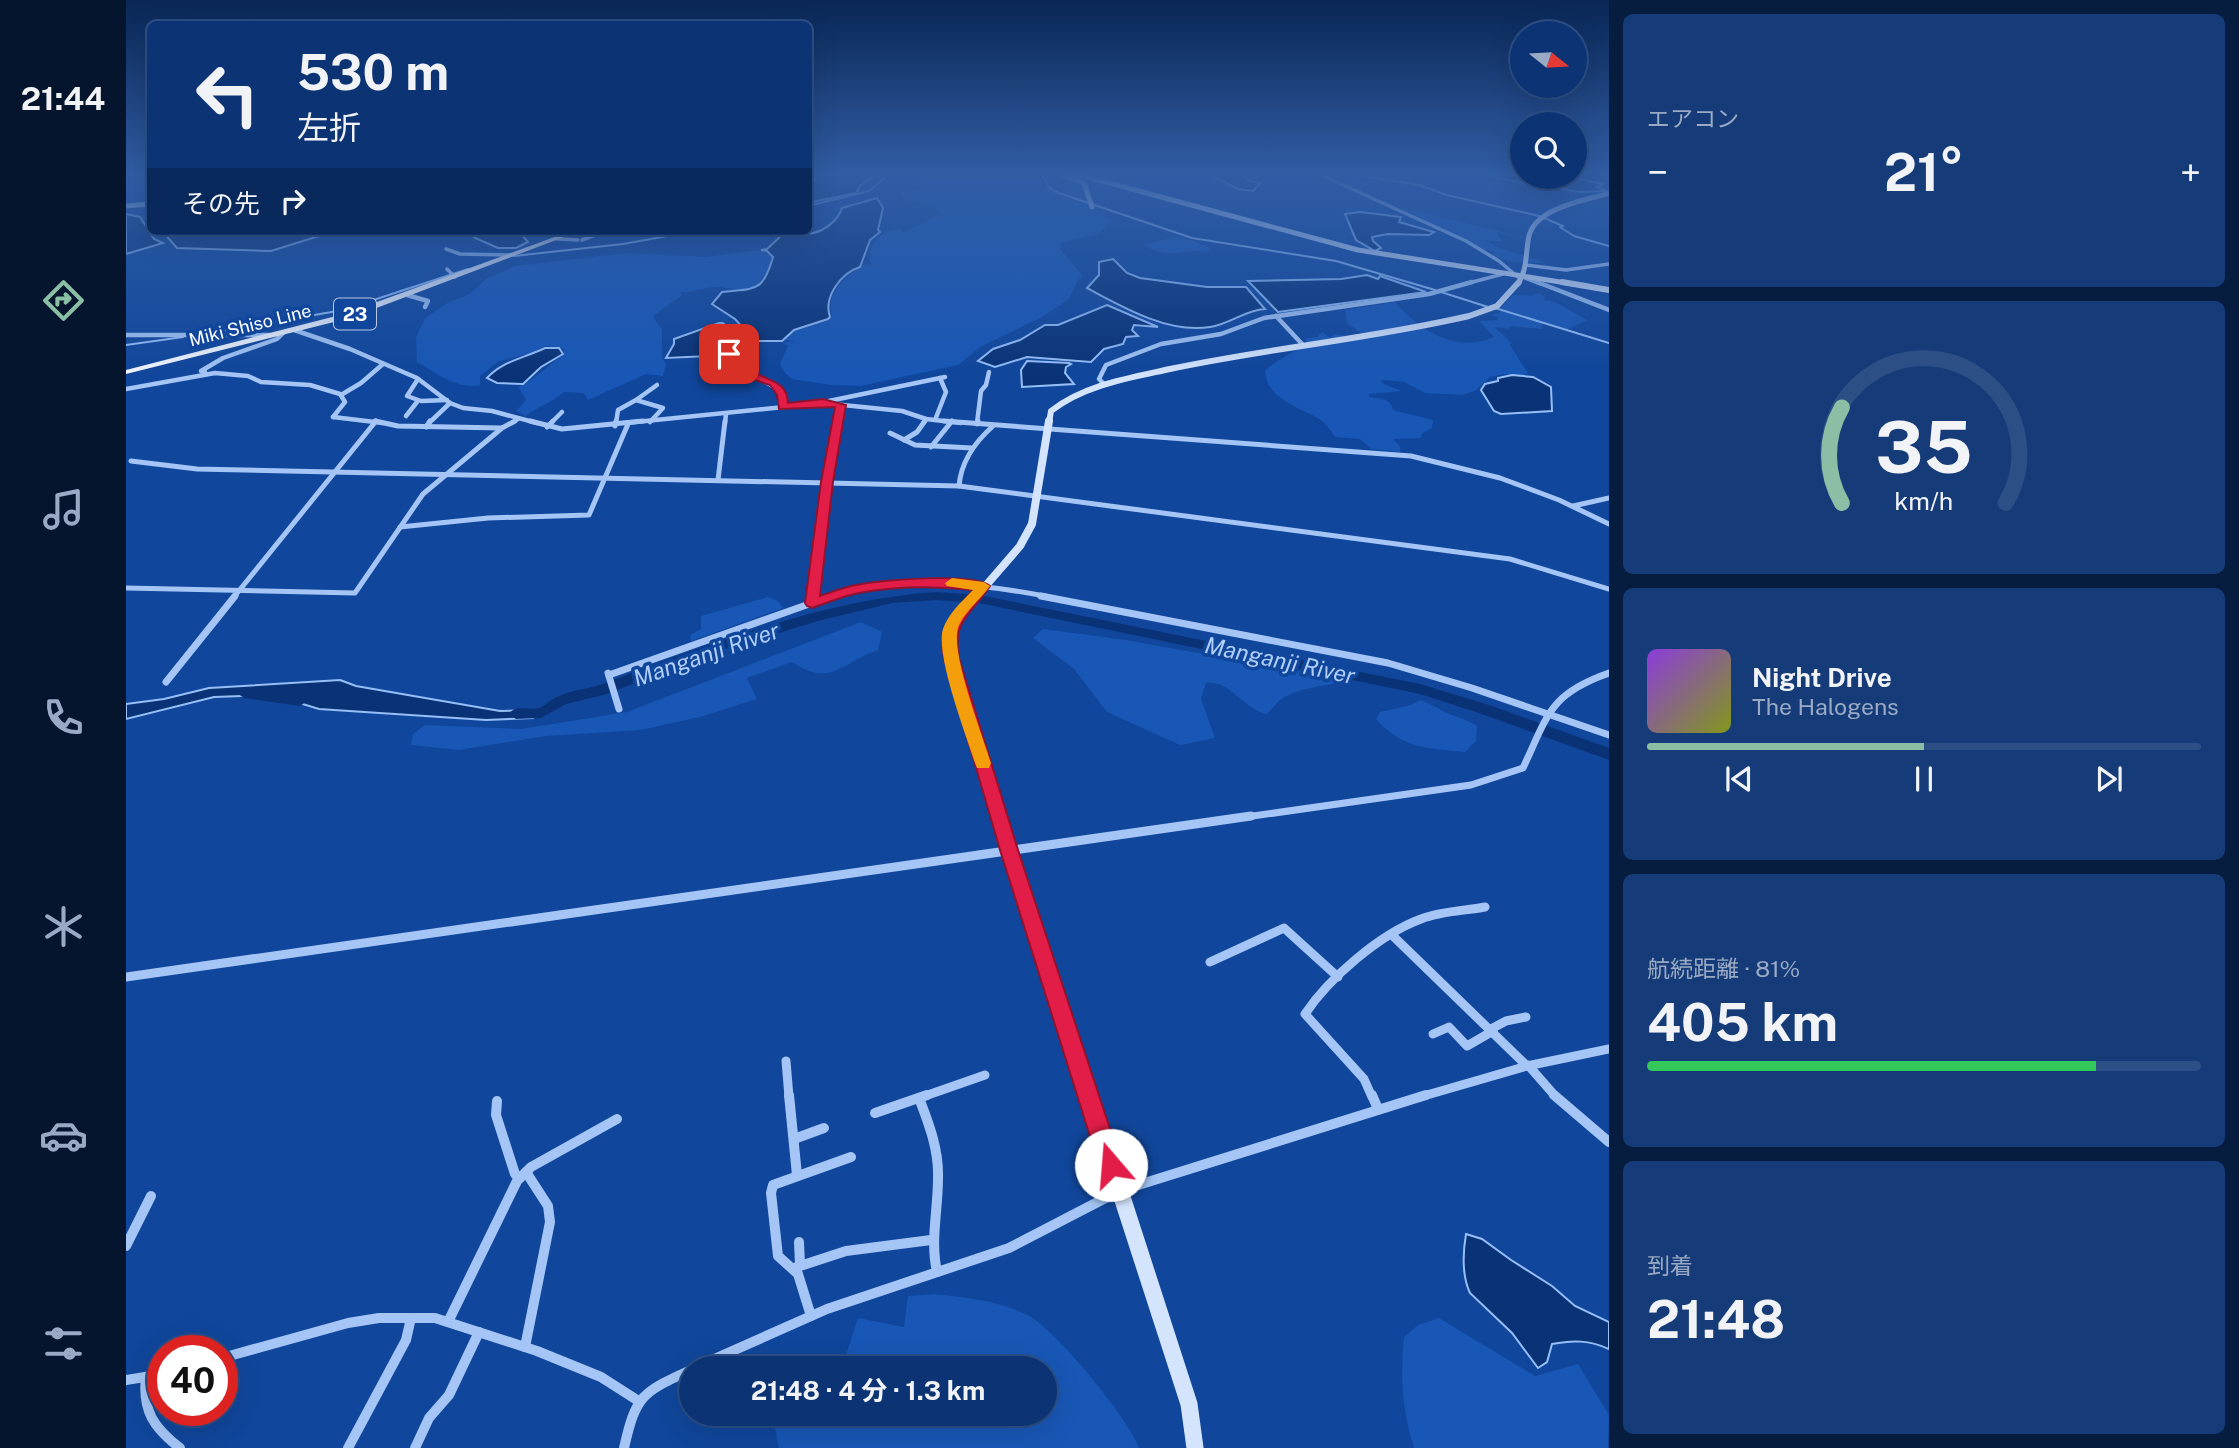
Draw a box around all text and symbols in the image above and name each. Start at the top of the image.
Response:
north arrow [1510,21,1587,98]
map controls [1510,21,1587,189]
text: 530 m [297,43,449,101]
icon: left [182,49,273,140]
text: 21:44 [21,80,105,117]
text: エアコン [1647,105,1739,132]
text: 左折 [297,109,361,146]
button: search [1510,112,1587,189]
text: 21° [1884,142,1964,203]
text: − [1647,150,1668,195]
text: + [2180,150,2201,195]
icon: right [274,182,312,220]
text: その先 [182,188,260,219]
icon: directions [39,276,88,325]
road number: 23 [334,298,376,330]
street label: Miki Shiso Line [187,300,313,350]
pin [699,324,759,384]
icon: arrive [710,335,748,373]
text: 35 [1875,405,1973,490]
icon: music [39,485,88,534]
text: km/h [1895,486,1953,516]
water label: Manganji River [629,616,783,692]
water label: Manganji River [1202,631,1358,689]
text: Night Drive [1752,662,1892,693]
icon: phone [39,693,88,742]
text: The Halogens [1752,693,1899,720]
icon: previous [1720,760,1758,798]
icon: pause [1905,760,1943,798]
icon: next [2090,760,2128,798]
icon: climate [39,902,88,951]
text: 航続距離 · 81% [1647,955,1800,982]
text: 405 km [1647,992,1838,1053]
icon: car [39,1111,88,1160]
position arrow [1074,1128,1148,1202]
text: 到着 [1647,1252,1693,1279]
text: 21:48 [1647,1289,1785,1350]
icon: filters [39,1319,88,1368]
speed limit sign: 40 [147,1335,238,1426]
text: 21:48 · 4 分 · 1.3 km [751,1375,985,1406]

